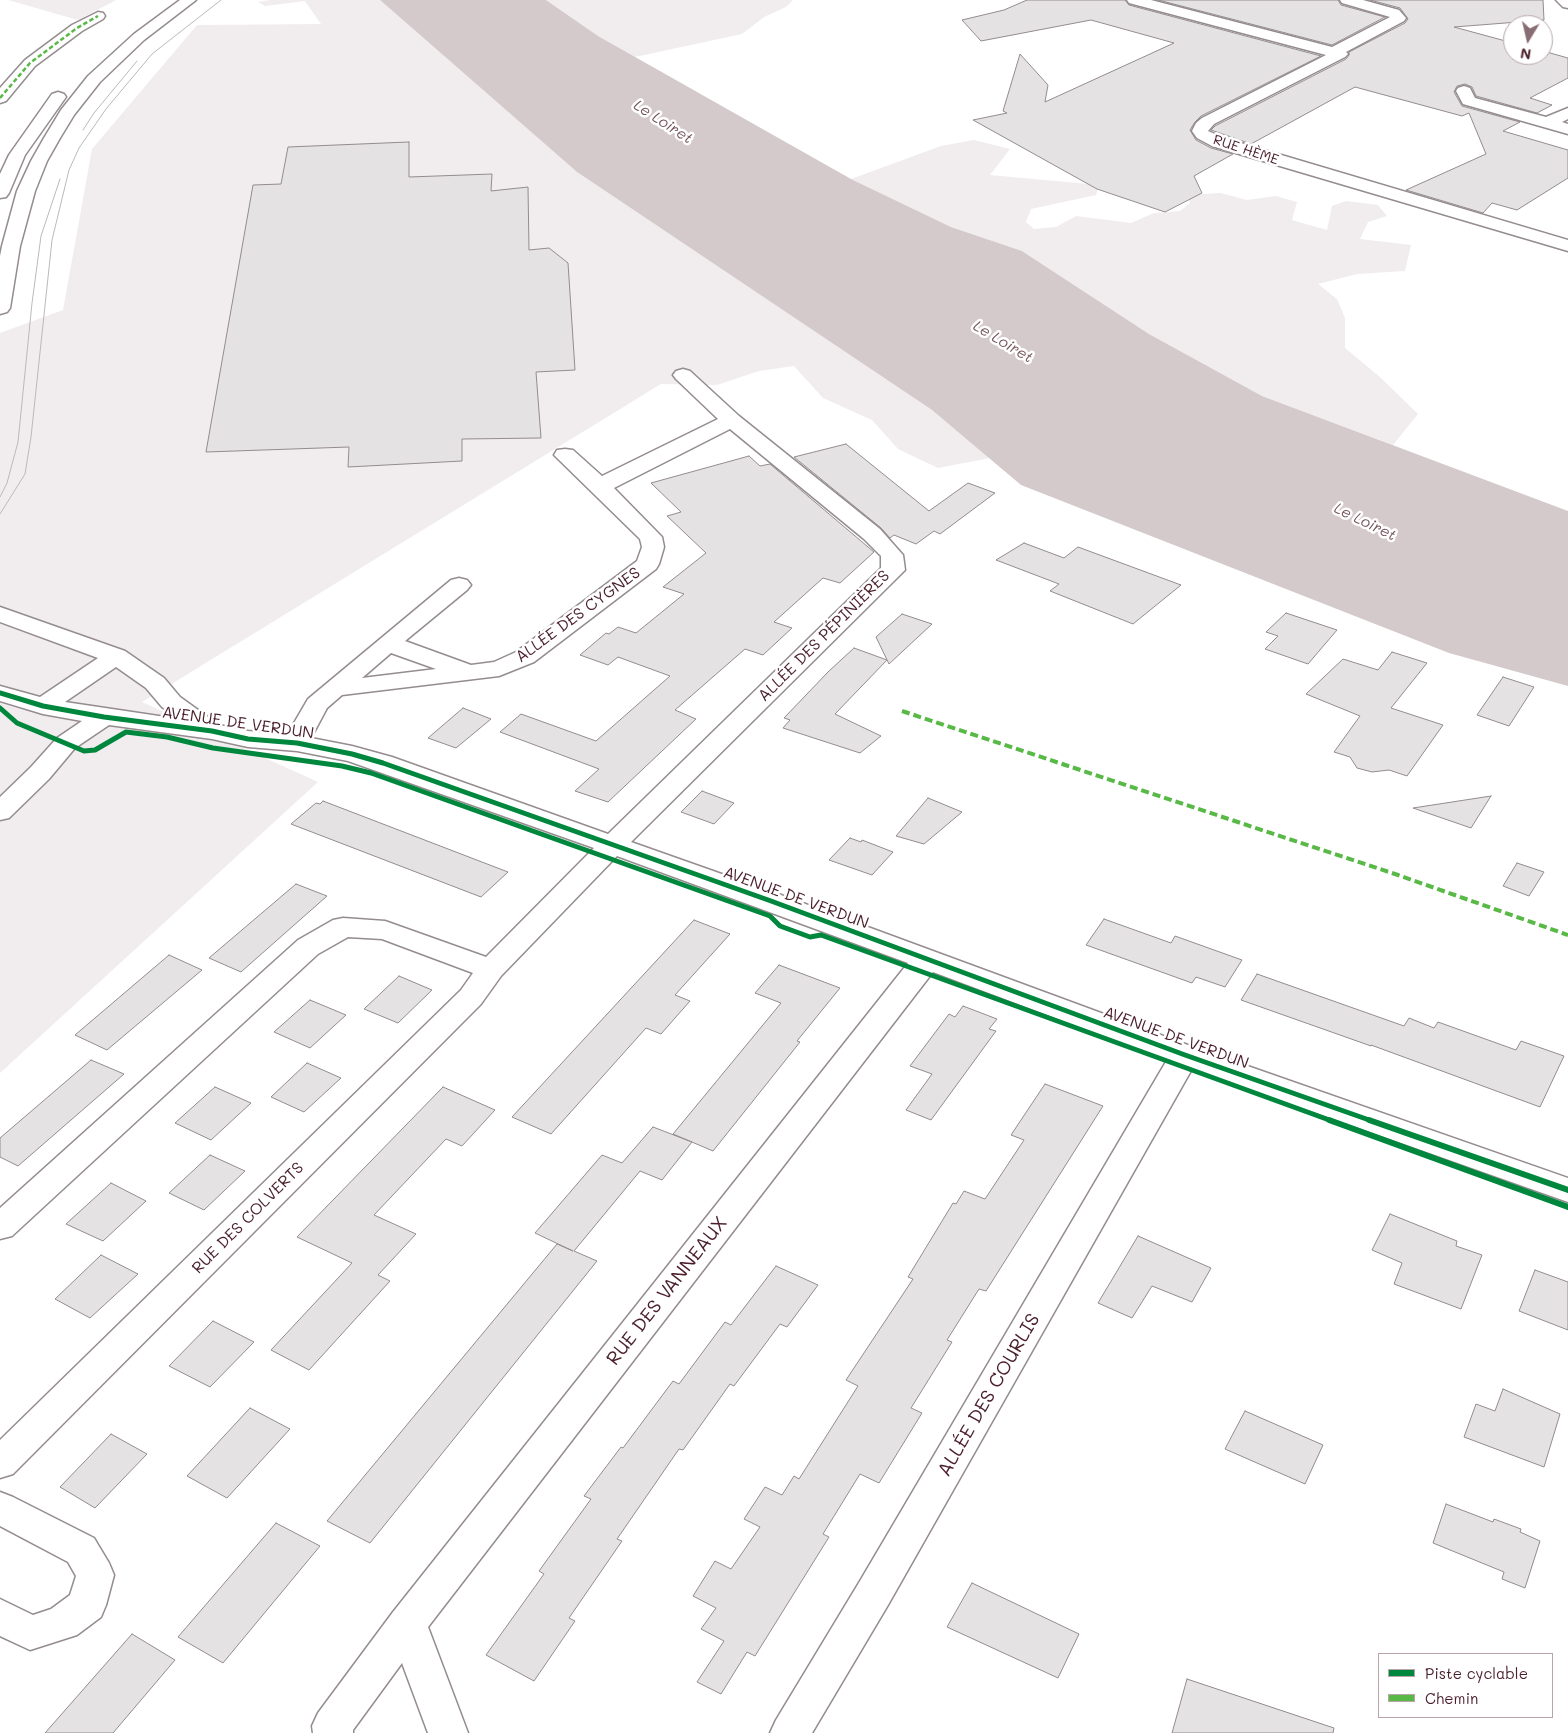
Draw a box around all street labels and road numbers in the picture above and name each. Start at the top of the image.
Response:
street label: RUE HÈME [1211,132,1281,168]
street label: ALLÉE DES CYGNES [512,563,644,667]
street label: ALLÉE DES PÉPINIÈRES [754,566,894,706]
street label: AVENUE DE VERDUN [161,703,315,743]
street label: AVENUE DE VERDUN [721,863,871,933]
street label: AVENUE DE VERDUN [1101,1003,1251,1073]
street label: RUE DES COLVERTS [188,1158,308,1278]
street label: RUE DES VANNEAUX [602,1212,732,1370]
street label: ALLÉE DES COURLIS [933,1310,1045,1480]

